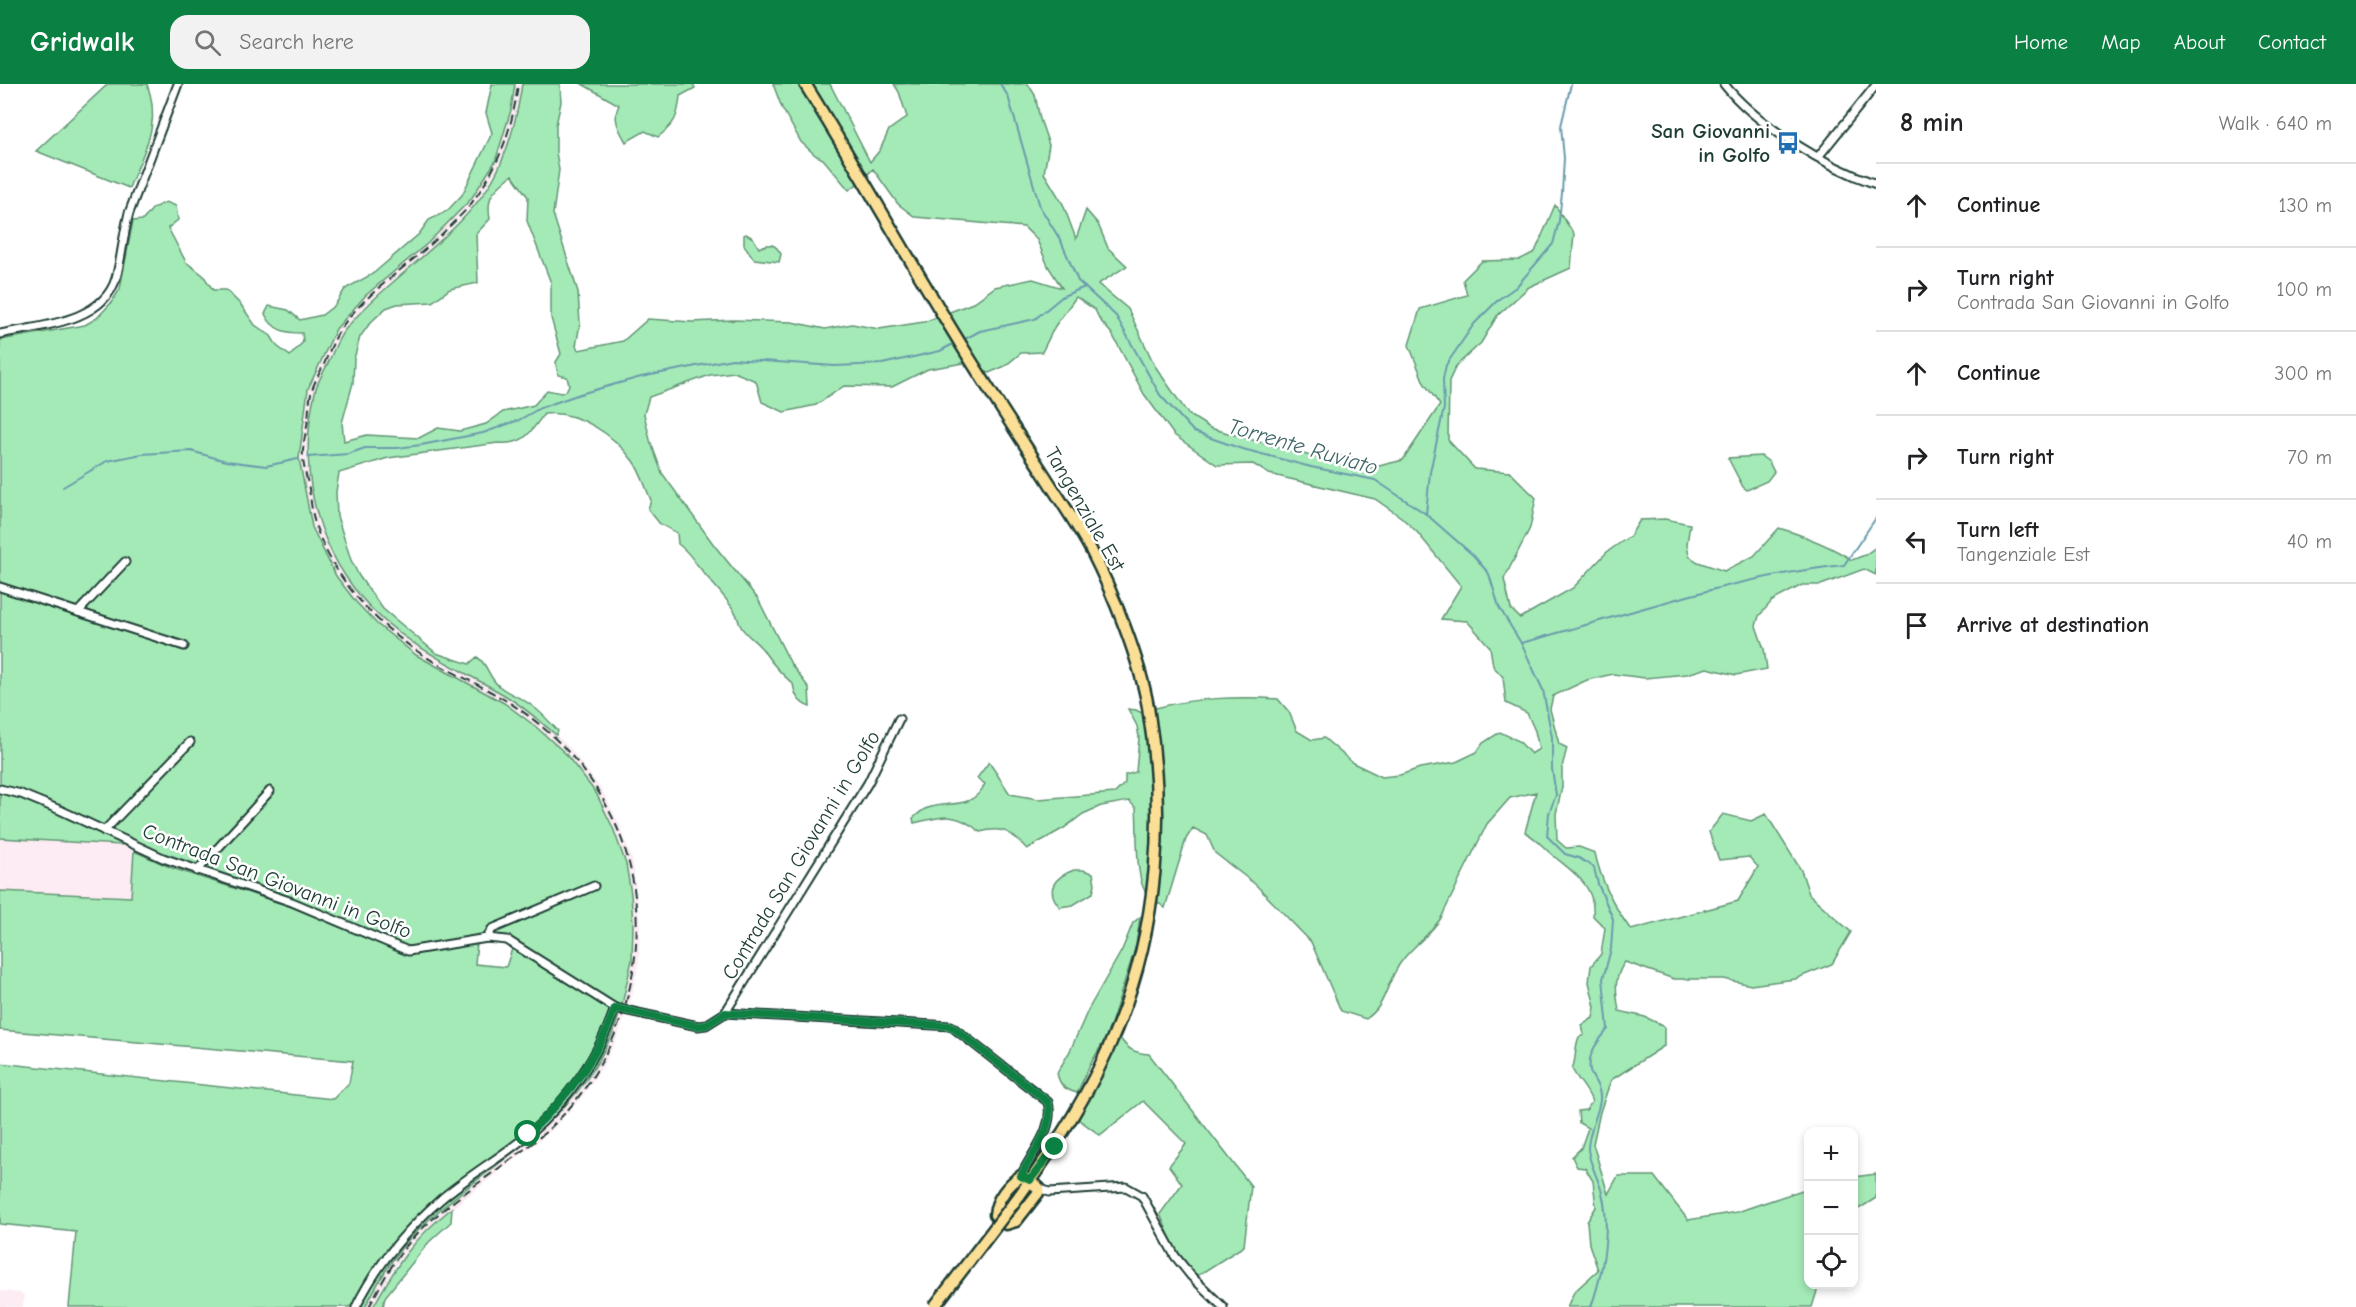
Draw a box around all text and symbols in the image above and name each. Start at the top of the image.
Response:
search box [170,15,590,69]
text: Gridwalk [30,26,134,58]
icon: search [191,26,224,59]
text: Search here [239,29,354,55]
text: Home [2014,30,2068,54]
text: Map [2101,30,2141,54]
text: About [2174,30,2225,54]
text: Contact [2258,30,2326,54]
text: 8 min [1900,108,1964,138]
text: Walk · 640 m [2219,112,2332,135]
place label: San Giovanni in Golfo [1651,119,1770,167]
bus stop icon: San Giovanni in Golfo [1775,130,1801,156]
icon: ahead [1900,189,1933,222]
text: Continue [1957,192,2040,218]
text: 130 m [2279,194,2332,217]
text: Turn right [1957,265,2054,291]
icon: right [1900,273,1933,306]
text: 100 m [2277,278,2332,301]
text: Contrada San Giovanni in Golfo [1957,291,2229,314]
icon: ahead [1900,357,1933,390]
text: Continue [1957,360,2040,386]
text: 300 m [2274,362,2332,385]
water label: Torrente Ruviato [1225,413,1381,481]
icon: right [1900,441,1933,474]
street label: Tangenziale Est [1040,443,1131,576]
text: Turn right [1957,444,2054,470]
text: 70 m [2287,446,2332,469]
text: Turn left [1957,517,2039,543]
icon: left [1900,525,1933,558]
text: 40 m [2287,530,2332,553]
text: Tangenziale Est [1957,543,2089,566]
icon: arrive [1900,609,1933,642]
text: Arrive at destination [1957,612,2149,638]
street label: Contrada San Giovanni in Golfo [717,726,885,984]
street label: Contrada San Giovanni in Golfo [139,819,415,943]
route start [514,1120,540,1146]
map controls [1804,1127,1858,1289]
button: + [1804,1127,1858,1181]
route end [1041,1133,1067,1159]
button: − [1804,1181,1858,1235]
button: locate [1804,1235,1858,1289]

